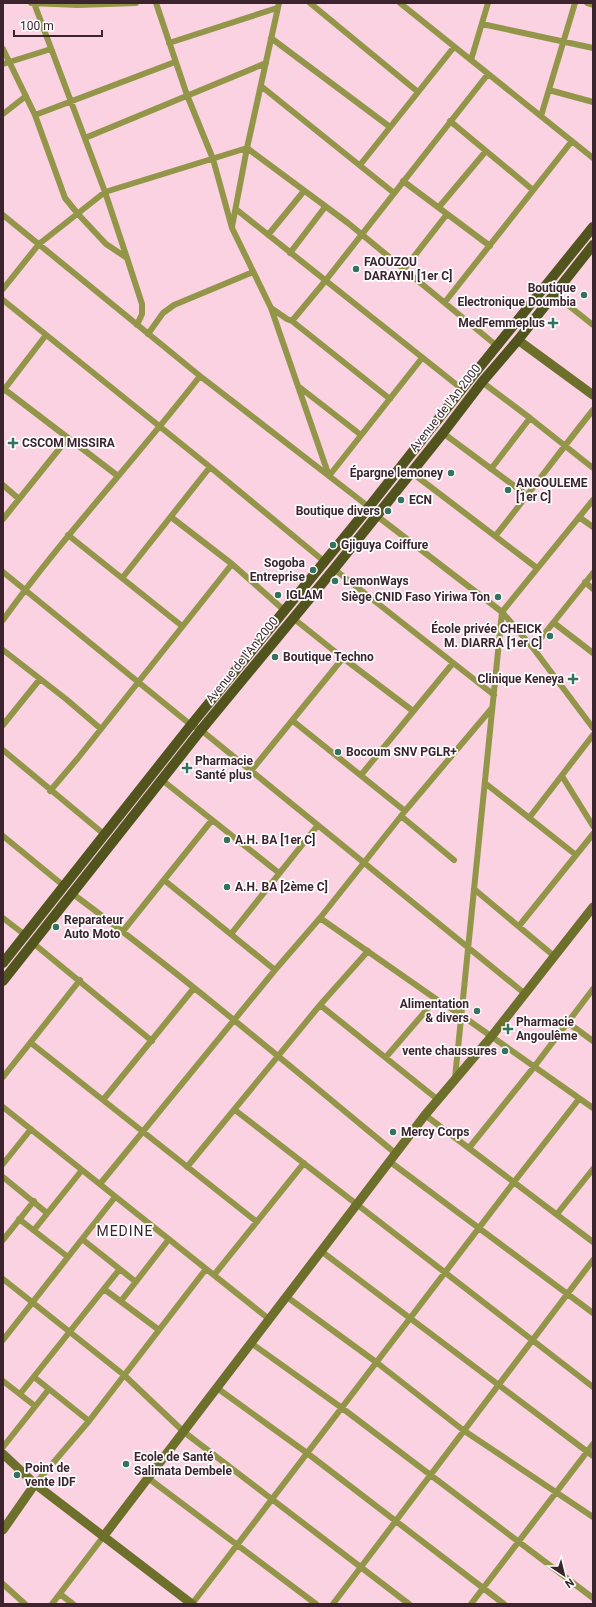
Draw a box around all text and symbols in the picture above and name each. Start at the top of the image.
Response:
scale bar [14,12,102,38]
text: 100 m [20,19,54,33]
place label: FAOUZOU DARAYNI [1er C] [364,255,452,283]
marker: FAOUZOU DARAYNI [1er C] [351,264,361,274]
place label: Boutique Electronique Doumbia [457,281,577,309]
marker: Boutique Electronique Doumbia [579,290,589,300]
place label: MedFemmeplus [458,316,545,330]
marker: MedFemmeplus [548,318,558,328]
street label: Avenue de l'An 2000 [407,361,484,454]
place label: CSCOM MISSIRA [22,436,116,450]
marker: CSCOM MISSIRA [7,437,19,449]
place label: Épargne lemoney [350,465,444,480]
marker: Épargne lemoney [446,468,456,478]
place label: ANGOULEME [1er C] [516,476,588,504]
marker: ANGOULEME [1er C] [503,485,513,495]
place label: ECN [409,493,432,507]
marker: ECN [396,495,406,505]
place label: Boutique divers [296,504,380,518]
marker: Boutique divers [383,506,393,516]
place label: Gjiguya Coiffure [341,538,429,552]
marker: Gjiguya Coiffure [328,540,338,550]
place label: Sogoba Entreprise [250,556,306,584]
marker: Sogoba Entreprise [308,565,318,575]
place label: LemonWays [343,574,409,588]
marker: LemonWays [330,576,340,586]
place label: IGLAM [286,588,323,602]
marker: IGLAM [273,590,283,600]
place label: Siège CNID Faso Yiriwa Ton [341,590,490,604]
marker: Siège CNID Faso Yiriwa Ton [493,592,503,602]
street label: Avenue de l'An 2000 [203,614,281,706]
place label: École privée CHEICK M. DIARRA [1er C] [431,621,542,650]
marker: École privée CHEICK M. DIARRA [1er C] [545,631,555,641]
place label: Boutique Techno [283,650,374,664]
marker: Boutique Techno [270,652,280,662]
place label: Clinique Keneya [477,672,565,686]
marker: Clinique Keneya [567,673,579,685]
place label: Bocoum SNV PGLR+ [346,745,457,759]
marker: Bocoum SNV PGLR+ [333,747,343,757]
place label: Pharmacie Santé plus [195,754,254,782]
marker: Pharmacie Santé plus [182,763,192,773]
place label: A.H. BA [1er C] [235,832,315,847]
marker: A.H. BA [1er C] [222,835,232,845]
place label: A.H. BA [2ème C] [235,879,328,894]
marker: A.H. BA [2ème C] [222,882,232,892]
place label: Reparateur Auto Moto [64,913,124,941]
marker: Reparateur Auto Moto [51,922,61,932]
place label: Alimentation & divers [400,997,469,1025]
marker: Alimentation & divers [472,1006,482,1016]
place label: Pharmacie Angoulême [516,1015,578,1043]
marker: Pharmacie Angoulême [503,1024,513,1034]
place label: vente chaussures [402,1044,497,1058]
marker: vente chaussures [500,1046,510,1056]
place label: Mercy Corps [401,1125,469,1139]
marker: Mercy Corps [388,1127,398,1137]
district label: MEDINE [96,1223,154,1239]
place label: Ecole de Santé Salimata Dembele [134,1450,233,1478]
marker: Ecole de Santé Salimata Dembele [121,1459,131,1469]
place label: Point de vente IDF [25,1461,76,1489]
marker: Point de vente IDF [12,1470,22,1480]
north arrow [544,1555,584,1595]
text: N [562,1575,576,1590]

